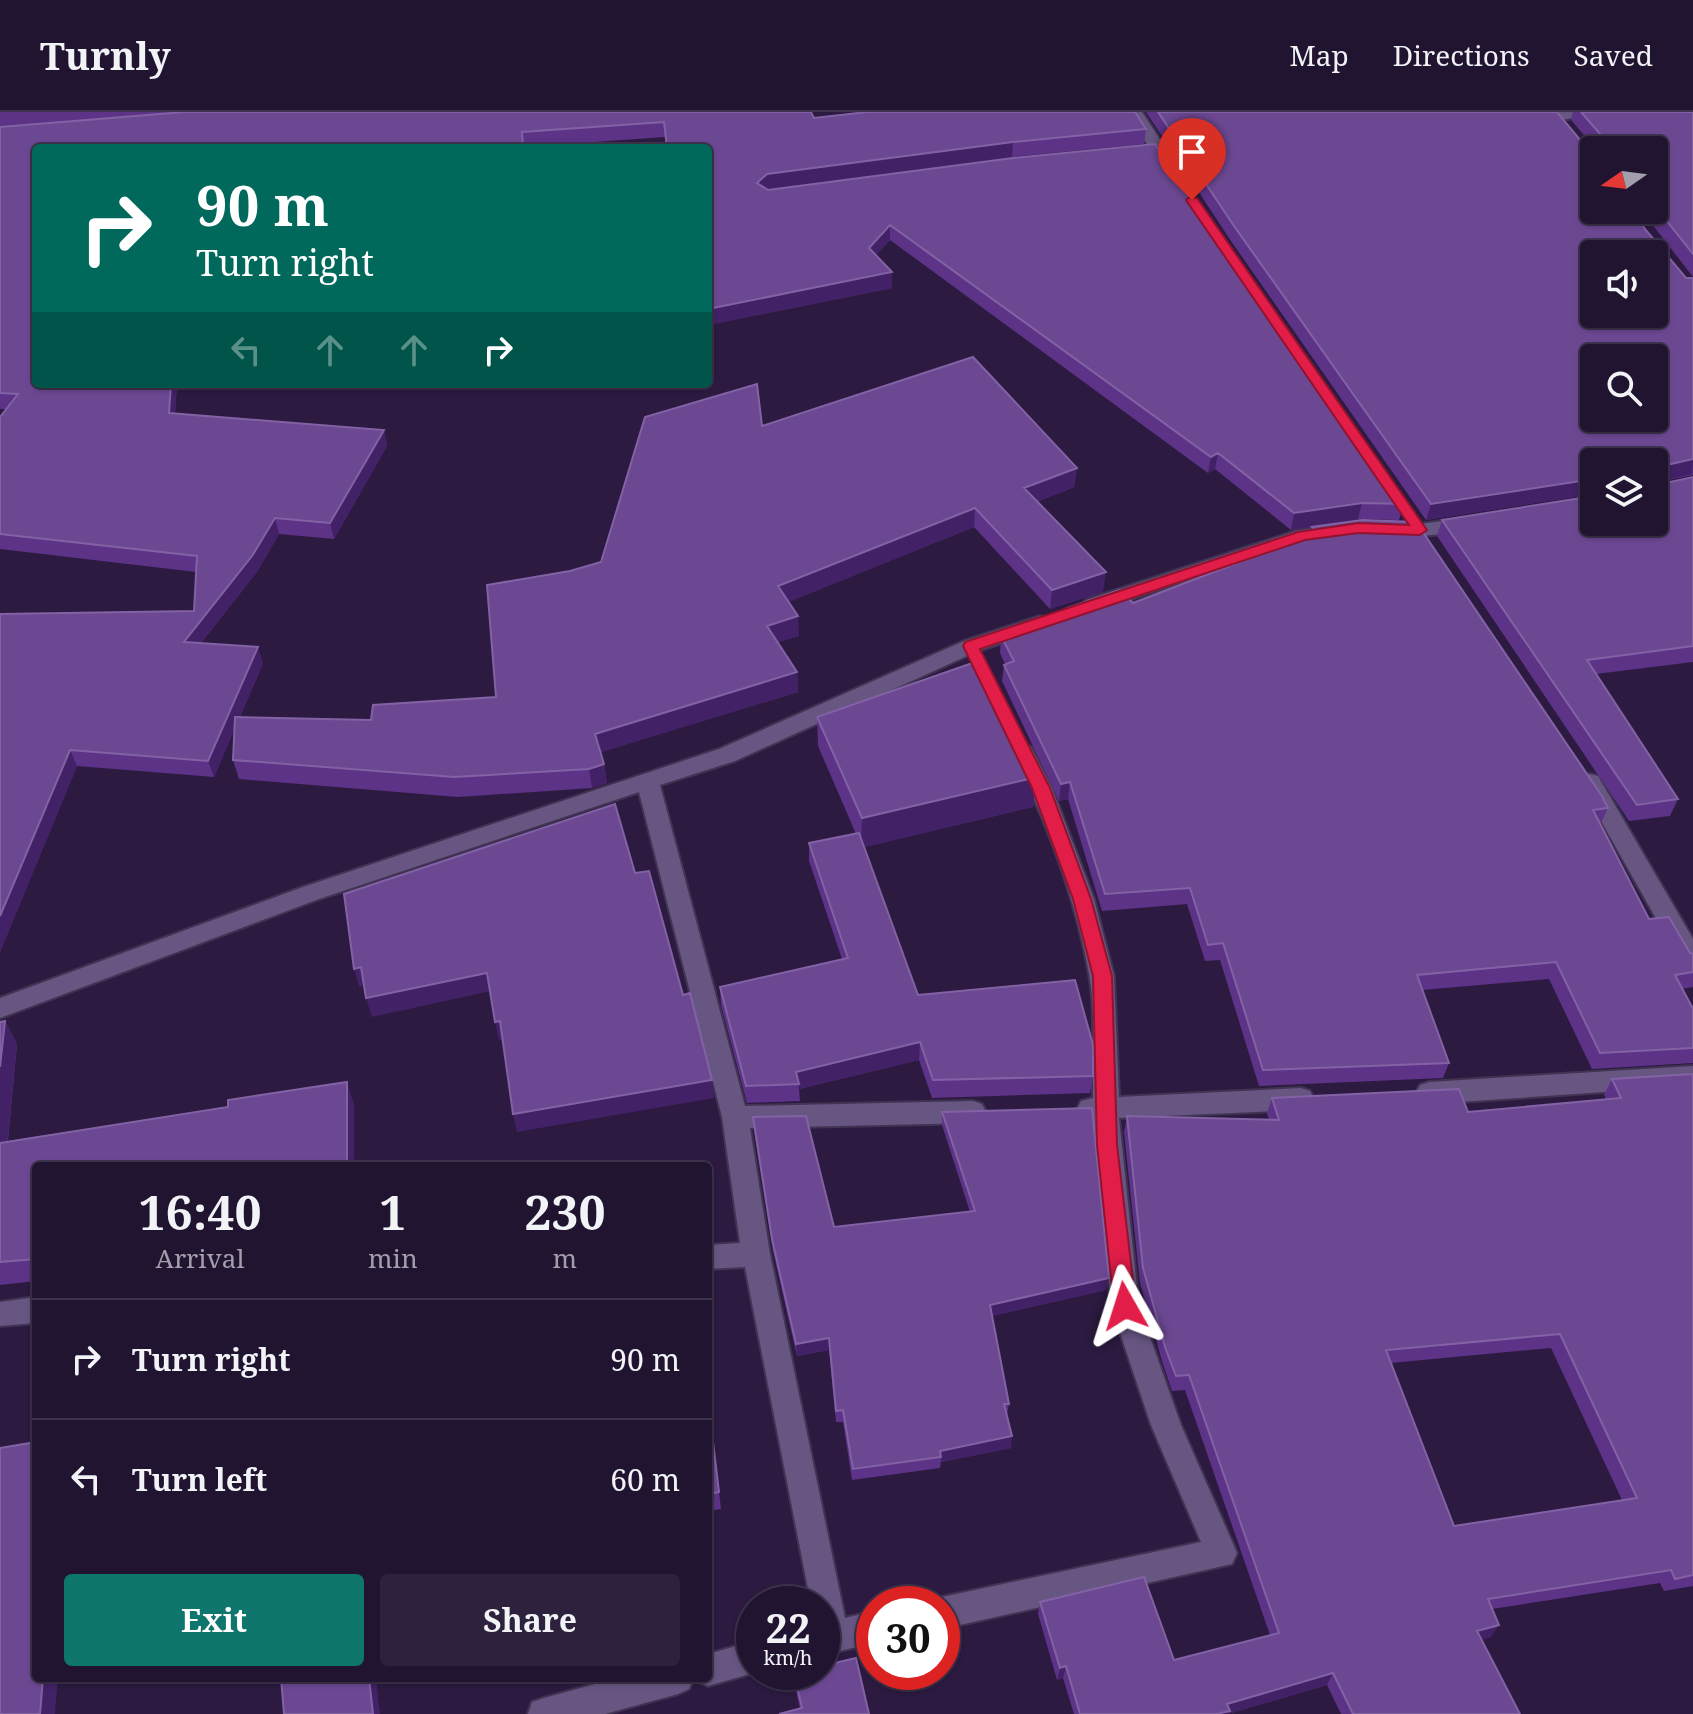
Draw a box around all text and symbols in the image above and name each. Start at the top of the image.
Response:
text: Turnly [40,29,171,81]
text: Map [1289,36,1349,74]
text: Directions [1393,36,1530,74]
text: Saved [1574,36,1653,74]
pin [1158,118,1226,200]
icon: arrive [1170,130,1214,174]
north arrow [1580,136,1668,224]
map controls [1580,136,1668,536]
text: 90 m [196,166,329,242]
icon: right [64,176,168,280]
text: Turn right [196,238,374,287]
button: sound [1580,240,1668,328]
icon: left [224,328,268,372]
icon: ahead [308,328,352,372]
icon: ahead [392,328,436,372]
icon: right [476,328,520,372]
button: search [1580,344,1668,432]
button: layers [1580,448,1668,536]
text: 16:40 [138,1179,262,1244]
text: 1 [379,1179,406,1244]
text: 230 [524,1179,606,1244]
text: Arrival [156,1240,244,1276]
text: min [368,1240,418,1276]
text: m [553,1240,577,1276]
position arrow [1083,1264,1167,1348]
icon: right [64,1337,108,1381]
text: Turn right [132,1339,290,1380]
text: 90 m [610,1339,680,1380]
icon: left [64,1457,108,1501]
text: Turn left [132,1459,267,1500]
text: 60 m [610,1459,680,1500]
button: Exit [64,1574,364,1666]
button: Share [380,1574,680,1666]
speed limit sign: 30 [856,1586,960,1690]
text: 22 [765,1600,811,1655]
text: km/h [763,1644,813,1671]

